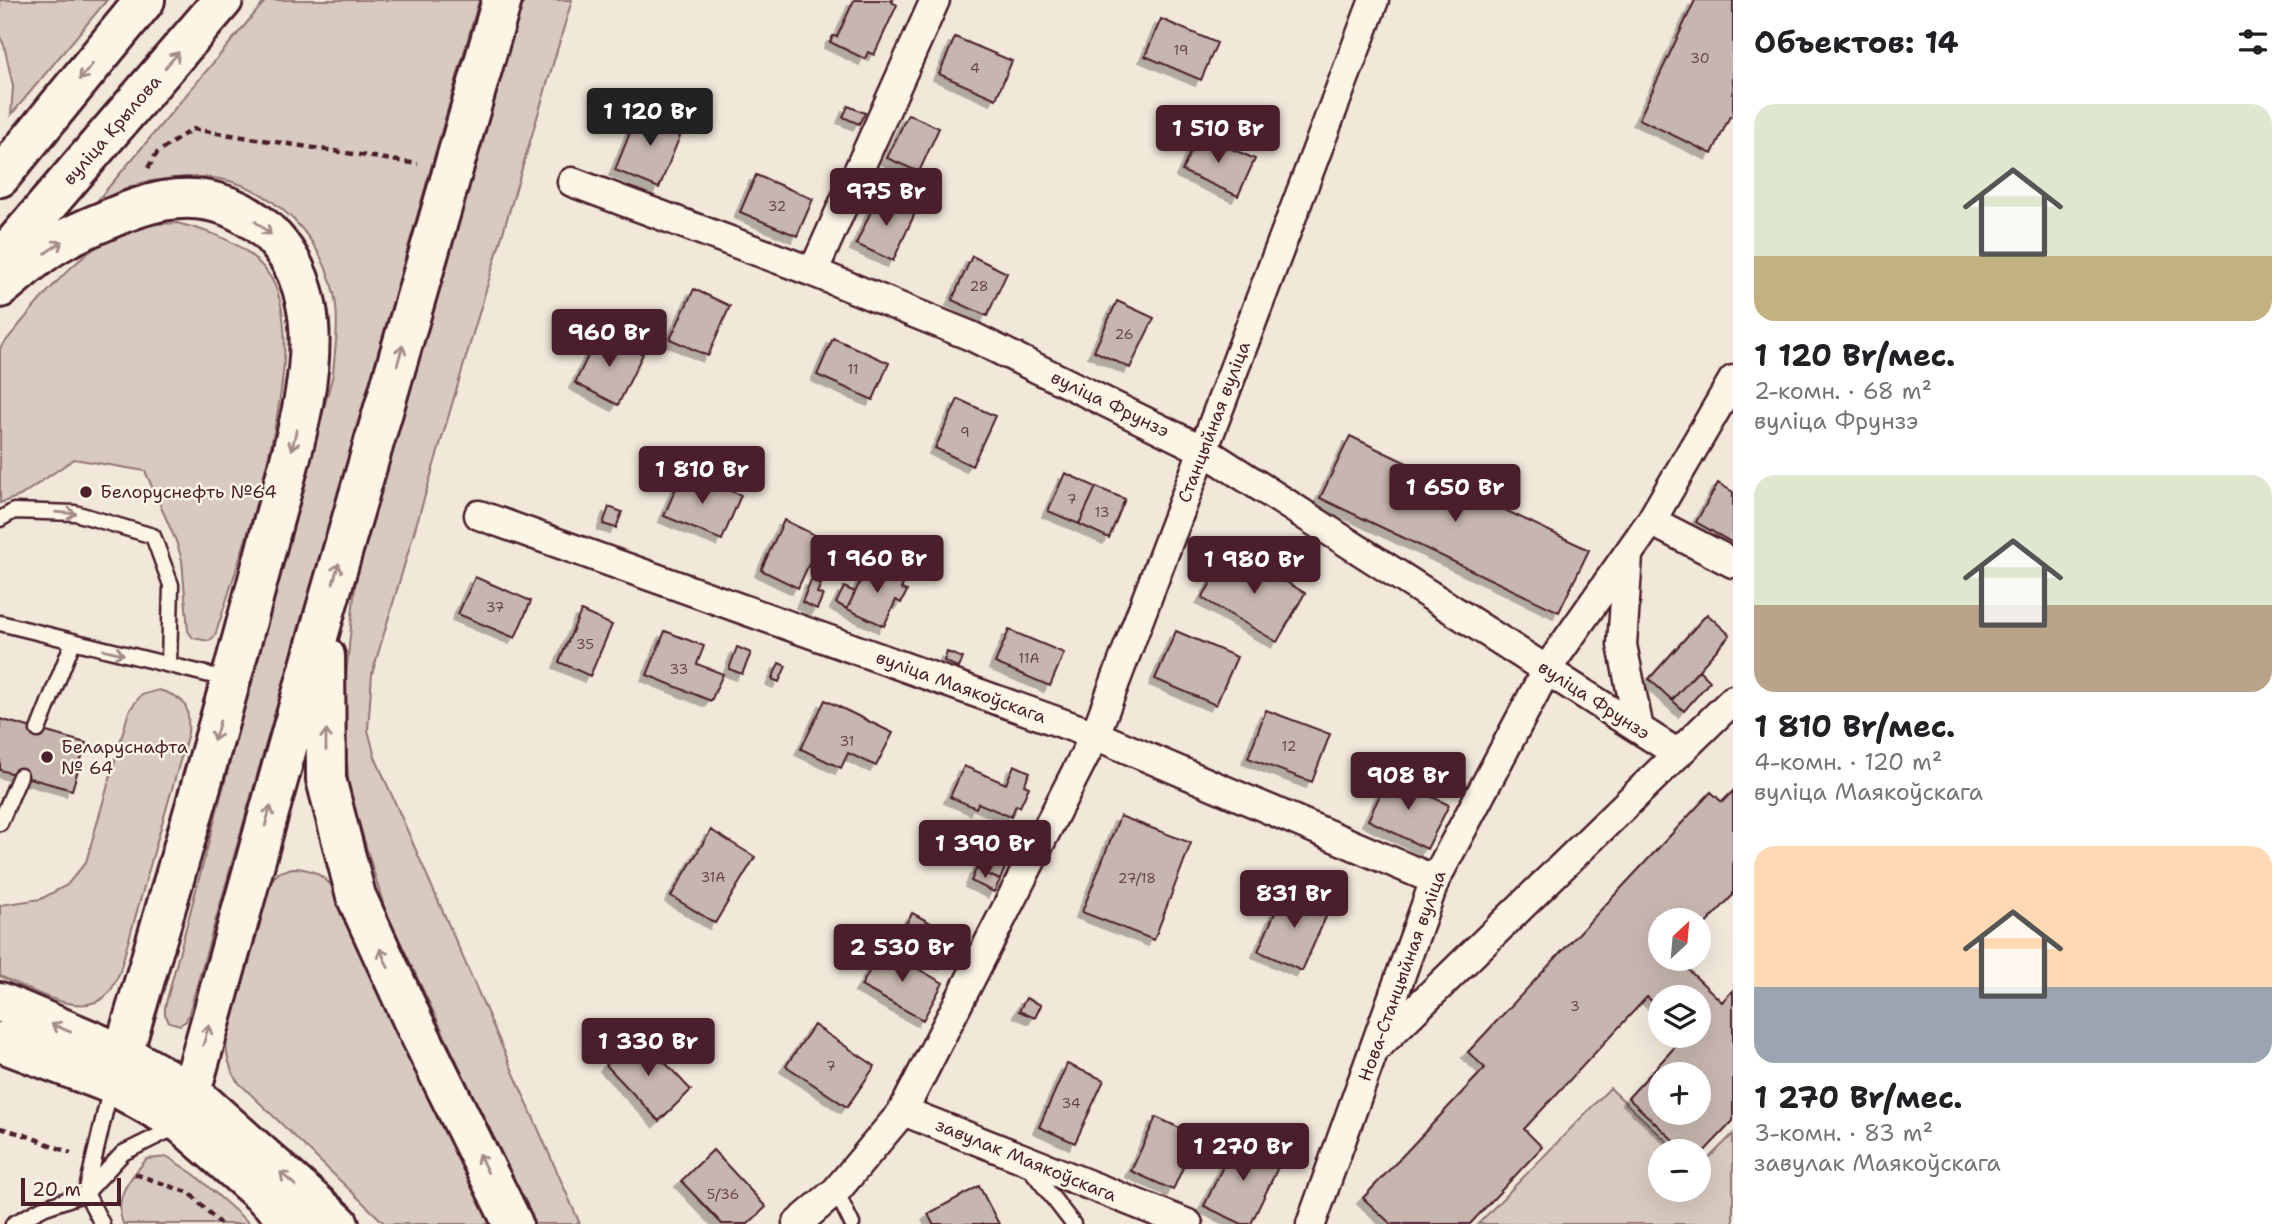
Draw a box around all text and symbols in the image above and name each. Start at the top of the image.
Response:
text: Объектов: 14 [1754,22,1959,63]
icon: filters [2234,23,2272,61]
house number: 19 [1173,41,1189,59]
house number: 30 [1690,49,1710,67]
one-way arrow [164,51,180,69]
house number: 4 [970,59,980,77]
one-way arrow [79,62,94,80]
street label: вуліца Крылова [57,70,167,190]
pin: 1 120 Br [578,88,722,148]
text: 1 120 Br [603,96,697,126]
pin: 1 510 Br [1146,106,1290,165]
text: 1 510 Br [1172,113,1264,143]
icon: home [1950,149,2076,275]
pin: 975 Br [829,168,943,228]
text: 975 Br [846,176,926,206]
house number: 32 [768,197,786,215]
one-way arrow [254,220,272,236]
one-way arrow [44,240,63,254]
house number: 28 [969,277,989,295]
pin: 960 Br [552,310,666,369]
text: 960 Br [568,317,650,347]
house number: 26 [1115,325,1134,343]
text: 1 120 Br/мес. [1754,335,1955,376]
street label: Станцыйная вуліца [1172,338,1256,506]
one-way arrow [394,344,407,366]
house number: 11 [847,360,859,378]
street label: вуліца Фрунзэ [1047,365,1173,443]
text: 2-комн. · 68 m² [1754,376,1932,406]
text: вуліца Фрунзэ [1754,406,1918,436]
house number: 9 [960,423,970,441]
one-way arrow [286,428,300,451]
pin: 1 810 Br [630,447,774,506]
text: 1 810 Br [655,454,749,484]
pin: 1 650 Br [1383,464,1527,524]
text: 1 650 Br [1405,472,1505,502]
place label: Белоруснефть №64 [100,480,277,504]
marker: Белоруснефть №64 [78,484,94,500]
house number: 7 [1067,490,1077,508]
house number: 13 [1095,503,1109,521]
one-way arrow [54,507,77,520]
icon: home [1950,520,2076,646]
pin: 1 960 Br [805,536,949,595]
pin: 1 980 Br [1182,536,1326,596]
text: 1 960 Br [827,543,927,573]
text: 1 980 Br [1203,544,1305,574]
one-way arrow [331,562,344,584]
house number: 37 [486,598,504,616]
house number: 35 [576,635,594,653]
street label: вуліца Маякоўскага [873,645,1049,729]
one-way arrow [102,646,125,659]
house number: 11А [1018,649,1040,667]
street label: вуліца Фрунзэ [1534,655,1654,745]
house number: 33 [670,660,688,678]
text: 1 810 Br/мес. [1754,706,1955,747]
one-way arrow [210,720,223,742]
one-way arrow [319,729,333,752]
house number: 31 [840,732,854,750]
place label: Беларуснафта № 64 [61,735,188,780]
house number: 12 [1282,737,1296,755]
text: 4-комн. · 120 m² [1754,747,1942,777]
marker: Беларуснафта № 64 [39,749,55,765]
pin: 908 Br [1351,752,1465,812]
text: 908 Br [1367,760,1449,790]
text: вуліца Маякоўскага [1754,777,1983,807]
one-way arrow [262,805,275,827]
pin: 1 390 Br [913,820,1057,880]
text: 1 390 Br [935,828,1035,858]
street label: Нова-Станцыйная вуліца [1353,867,1451,1085]
house number: 31А [700,868,726,886]
house number: 27/18 [1118,869,1156,887]
pin: 831 Br [1237,870,1351,930]
text: 831 Br [1256,878,1332,908]
icon: home [1950,891,2076,1017]
north arrow [1648,908,1712,971]
map controls [1648,908,1711,1202]
pin: 2 530 Br [830,925,974,984]
text: 2 530 Br [850,932,954,962]
one-way arrow [377,948,390,969]
button: layers [1648,985,1711,1048]
house number: 3 [1570,997,1580,1015]
pin: 1 330 Br [576,1018,720,1078]
one-way arrow [51,1021,73,1034]
one-way arrow [200,1024,213,1046]
text: 1 330 Br [598,1026,698,1056]
house number: 7 [826,1057,836,1075]
button: + [1648,1062,1711,1125]
text: 1 270 Br/мес. [1754,1077,1963,1118]
house number: 34 [1061,1094,1081,1112]
street label: завулак Маякоўскага [932,1113,1120,1207]
text: 3-комн. · 83 m² [1754,1118,1933,1148]
pin: 1 270 Br [1171,1124,1315,1183]
text: 1 270 Br [1193,1131,1293,1161]
button: − [1648,1139,1711,1202]
text: завулак Маякоўскага [1754,1148,2001,1178]
one-way arrow [475,1153,489,1174]
one-way arrow [279,1171,297,1187]
scale bar [21,1175,121,1207]
text: 20 m [32,1177,81,1202]
house number: 5/36 [707,1185,739,1203]

